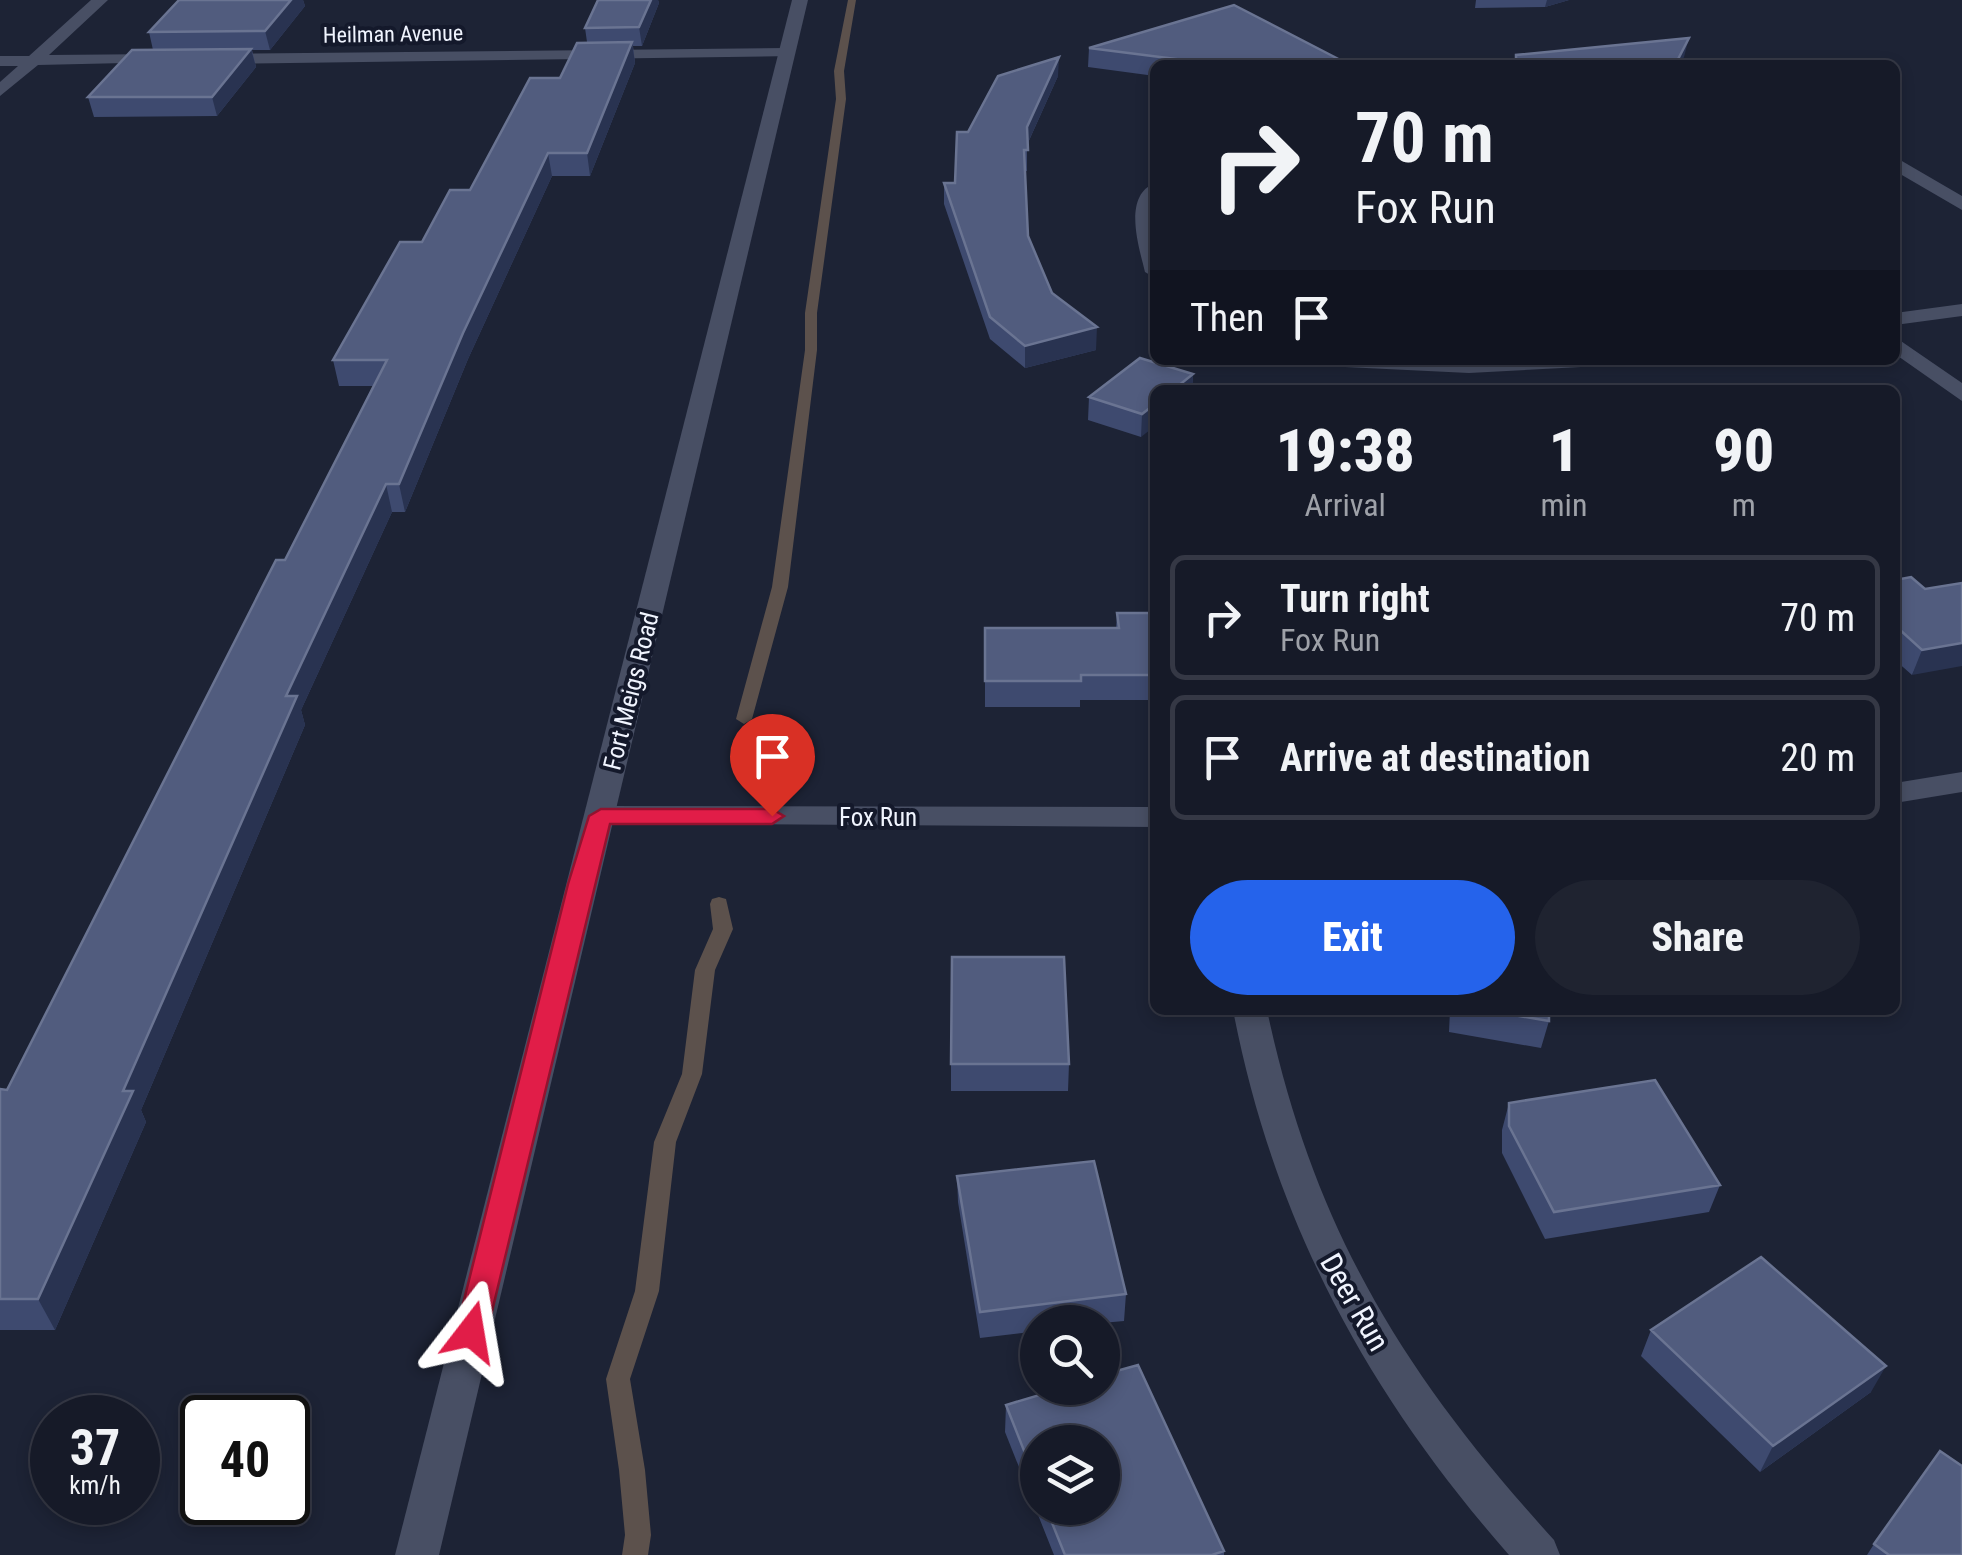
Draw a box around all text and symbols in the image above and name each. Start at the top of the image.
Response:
street label: Heilman Avenue [323,20,463,48]
text: 70 m [1355,97,1494,179]
icon: right [1190,100,1320,230]
text: Fox Run [1355,181,1496,234]
icon: arrive [1284,290,1339,345]
text: Then [1190,296,1264,340]
text: 19:38 [1276,415,1415,486]
text: 1 [1549,415,1579,486]
text: 90 [1713,415,1774,486]
text: Arrival [1305,486,1386,524]
text: min [1541,486,1587,524]
text: m [1732,486,1756,524]
text: Turn right [1280,577,1430,621]
icon: right [1195,590,1250,645]
text: 70 m [1780,596,1855,640]
street label: Fort Meigs Road [597,609,665,773]
text: Fox Run [1280,621,1380,659]
pin [730,714,815,817]
icon: arrive [745,729,800,784]
icon: arrive [1195,730,1250,785]
text: Arrive at destination [1280,736,1590,780]
text: 20 m [1780,736,1855,780]
street label: Fox Run [839,803,917,832]
button: Exit [1190,880,1515,995]
button: Share [1535,880,1860,995]
street label: Deer Run [1313,1247,1397,1357]
position arrow [419,1280,523,1384]
map controls [1020,1305,1120,1525]
button: search [1020,1305,1120,1405]
speed limit sign: 40 [180,1395,310,1525]
text: 37 [70,1419,120,1477]
button: layers [1020,1425,1120,1525]
text: km/h [69,1471,121,1500]

